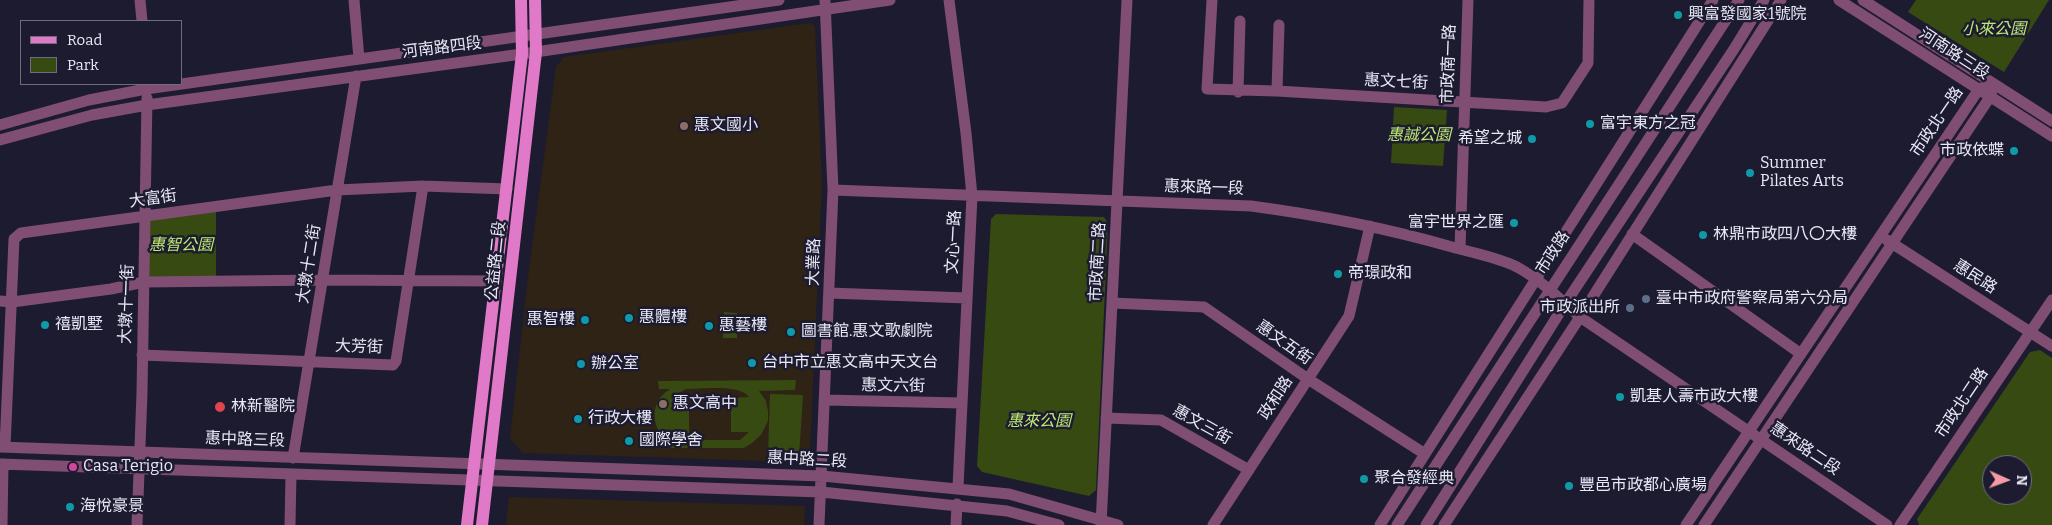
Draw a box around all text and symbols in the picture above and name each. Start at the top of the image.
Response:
place label: 興富發國家1號院 [1688,5,1806,25]
marker: 興富發國家1號院 [1672,9,1684,21]
legend [20,20,182,85]
park label: 小來公園 [1962,20,2026,40]
street label: 市政南一路 [1438,24,1460,104]
street label: 河南路三段 [1915,24,1993,84]
text: Road [67,31,102,49]
street label: 河南路四段 [401,34,483,62]
text: Park [67,56,99,74]
street label: 惠文七街 [1364,71,1428,93]
street label: 市政北一路 [1907,83,1967,161]
place label: 富宇東方之冠 [1600,114,1696,134]
place label: 惠文國小 [694,116,758,136]
marker: 富宇東方之冠 [1584,118,1596,130]
marker: 惠文國小 [678,120,690,132]
park label: 惠誠公園 [1387,126,1451,146]
place label: 希望之城 [1458,129,1522,149]
marker: 希望之城 [1526,133,1538,145]
place label: 市政依蝶 [1940,141,2004,161]
marker: 市政依蝶 [2008,145,2020,157]
place label: Summer Pilates Arts [1760,154,1844,192]
marker: Summer Pilates Arts [1744,167,1756,179]
street label: 惠來路一段 [1164,177,1244,199]
street label: 大富街 [128,186,178,212]
street label: 文心一路 [943,210,965,274]
place label: 富宇世界之匯 [1408,213,1504,233]
marker: 富宇世界之匯 [1508,217,1520,229]
street label: 公益路二段 [482,220,510,302]
street label: 市政南二路 [1086,222,1110,302]
street label: 大墩十二街 [293,223,325,305]
place label: 林鼎市政四八〇大樓 [1713,225,1857,245]
street label: 市政路 [1532,228,1574,278]
marker: 林鼎市政四八〇大樓 [1697,229,1709,241]
park label: 惠智公園 [149,236,213,256]
street label: 大業路 [804,238,824,286]
street label: 惠民路 [1950,256,2000,298]
street label: 大墩十一街 [116,264,138,344]
place label: 帝璟政和 [1348,264,1412,284]
marker: 帝璟政和 [1332,268,1344,280]
place label: 臺中市政府警察局第六分局 [1656,289,1848,309]
marker: 臺中市政府警察局第六分局 [1640,293,1652,305]
place label: 市政派出所 [1540,298,1620,318]
marker: 市政派出所 [1624,302,1636,314]
place label: 惠體樓 [639,308,687,328]
place label: 惠智樓 [527,310,575,330]
marker: 惠體樓 [623,312,635,324]
marker: 惠智樓 [579,314,591,326]
place label: 禧凱墅 [55,315,103,335]
place label: 惠藝樓 [719,316,767,336]
street label: 惠文五街 [1252,317,1316,369]
marker: 禧凱墅 [39,319,51,331]
marker: 惠藝樓 [703,320,715,332]
place label: 圖書館.惠文歌劇院 [801,322,932,342]
marker: 圖書館.惠文歌劇院 [785,326,797,338]
street label: 大芳街 [335,337,383,357]
place label: 台中市立惠文高中天文台 [762,353,938,373]
place label: 辦公室 [591,354,639,374]
marker: 台中市立惠文高中天文台 [746,357,758,369]
marker: 辦公室 [575,358,587,370]
street label: 市政北二路 [1932,364,1992,442]
street label: 政和路 [1255,373,1297,423]
street label: 惠文六街 [861,376,925,396]
place label: 凱基人壽市政大樓 [1630,387,1758,407]
marker: 凱基人壽市政大樓 [1614,391,1626,403]
place label: 惠文高中 [673,394,737,414]
place label: 林新醫院 [231,397,295,417]
marker: 惠文高中 [657,398,669,410]
marker: 林新醫院 [213,400,227,414]
street label: 惠文三街 [1169,401,1235,449]
place label: 行政大樓 [588,409,652,429]
park label: 惠來公園 [1007,412,1071,432]
marker: 行政大樓 [572,413,584,425]
street label: 惠來路二段 [1766,419,1844,479]
street label: 惠中路三段 [205,429,285,451]
place label: 國際學舍 [639,431,703,451]
marker: 國際學舍 [623,435,635,447]
street label: 惠中路二段 [767,448,847,472]
north arrow [1982,455,2032,505]
place label: Casa Terigio [83,457,173,477]
marker: Casa Terigio [67,461,79,473]
place label: 聚合發經典 [1374,469,1454,489]
marker: 聚合發經典 [1358,473,1370,485]
text: N [2013,475,2030,486]
place label: 豐邑市政都心廣場 [1579,476,1707,496]
marker: 豐邑市政都心廣場 [1563,480,1575,492]
place label: 海悅豪景 [80,497,144,517]
marker: 海悅豪景 [64,501,76,513]

